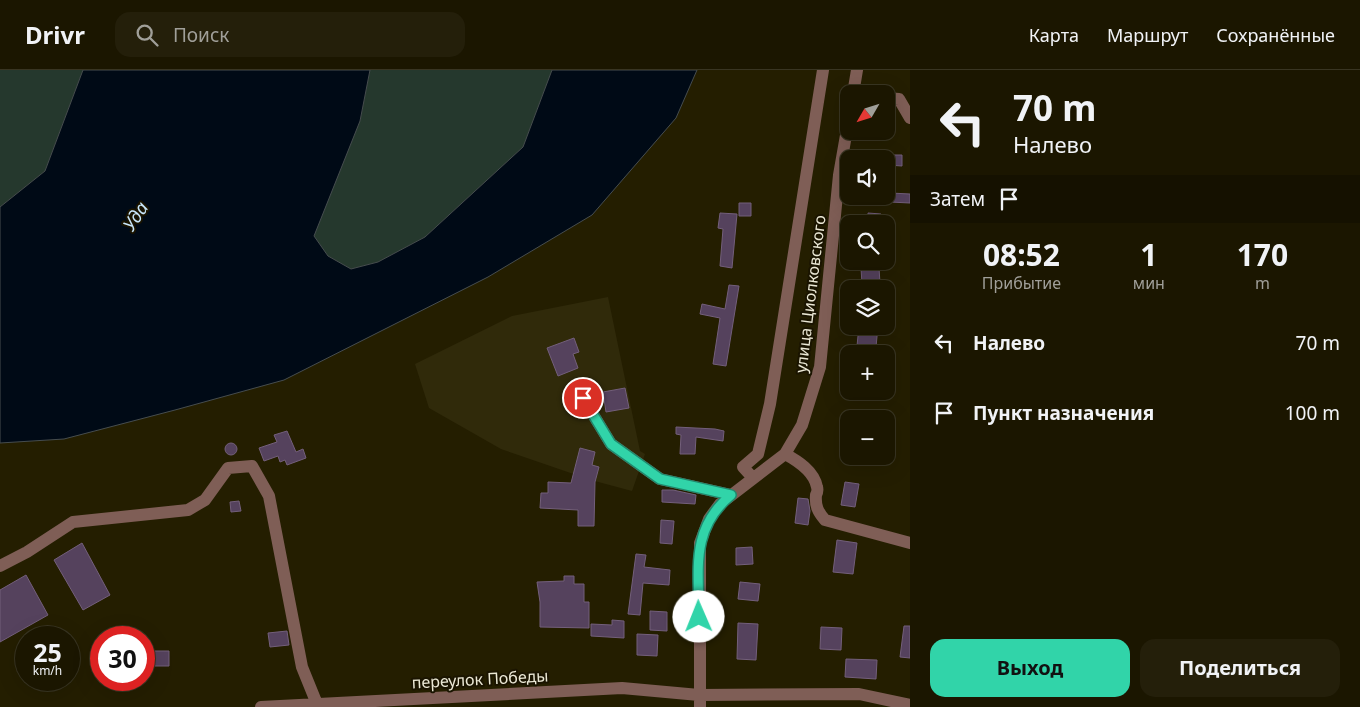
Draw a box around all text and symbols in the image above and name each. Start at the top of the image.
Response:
search box [115,12,465,57]
text: Drivr [25,18,85,51]
icon: search [133,21,161,49]
text: Поиск [173,22,229,48]
text: Карта [1029,23,1079,47]
text: Маршрут [1107,23,1188,47]
text: Сохранённые [1216,23,1335,47]
text: 70 m [1013,84,1096,131]
north arrow [840,85,895,140]
map controls [840,85,895,465]
icon: left [930,90,995,155]
text: Налево [1013,129,1092,159]
button: sound [840,150,895,205]
icon: arrive [995,185,1023,213]
text: Затем [930,186,985,212]
water label: Уда [117,197,153,235]
street label: улица Циолковского [789,214,831,374]
button: search [840,215,895,270]
text: 08:52 [983,234,1060,275]
text: 1 [1140,234,1157,275]
text: 170 [1237,234,1288,275]
text: Прибытие [982,272,1061,294]
text: мин [1133,272,1165,294]
text: m [1255,272,1270,294]
button: layers [840,280,895,335]
icon: left [930,329,958,357]
text: Налево [973,330,1045,356]
text: 70 m [1296,330,1340,356]
button: + [840,345,895,400]
pin [562,377,604,419]
icon: arrive [569,384,597,412]
icon: arrive [930,399,958,427]
text: Пункт назначения [973,400,1154,426]
text: 100 m [1285,400,1340,426]
button: − [840,410,895,465]
position arrow [672,590,724,642]
speed limit sign: 30 [90,626,155,691]
text: 25 [33,635,62,669]
button: Выход [930,639,1130,697]
button: Поделиться [1140,639,1340,697]
text: km/h [33,662,62,679]
street label: переулок Победы [411,664,549,694]

